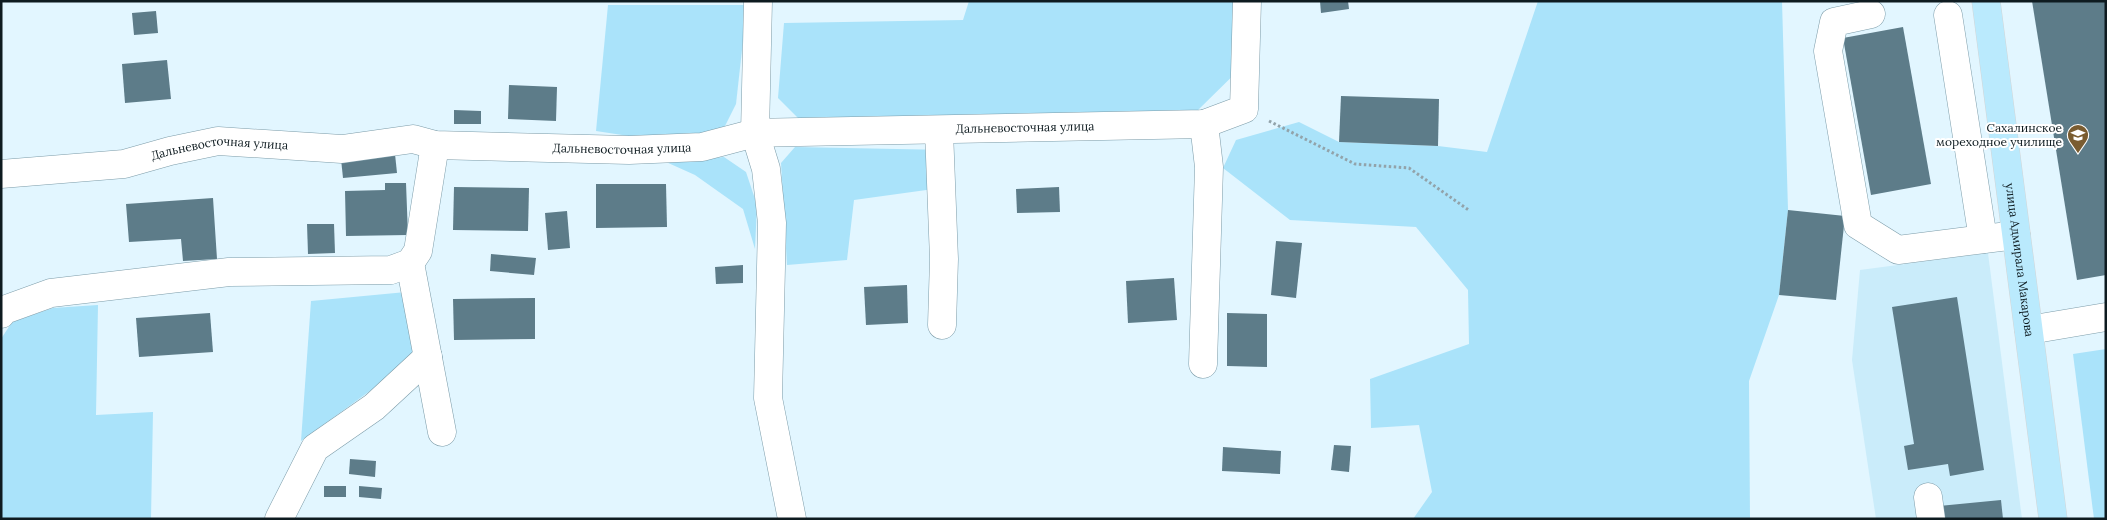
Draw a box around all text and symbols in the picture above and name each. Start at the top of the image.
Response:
street label: Дальневосточная улица [955,118,1095,136]
place label: Сахалинское мореходное училище [1936,120,2062,149]
school or university icon: Сахалинское мореходное училище [2066,123,2090,154]
street label: Дальневосточная улица [149,133,289,163]
street label: Дальневосточная улица [552,139,692,157]
street label: улица Адмирала Макарова [2003,182,2037,338]

